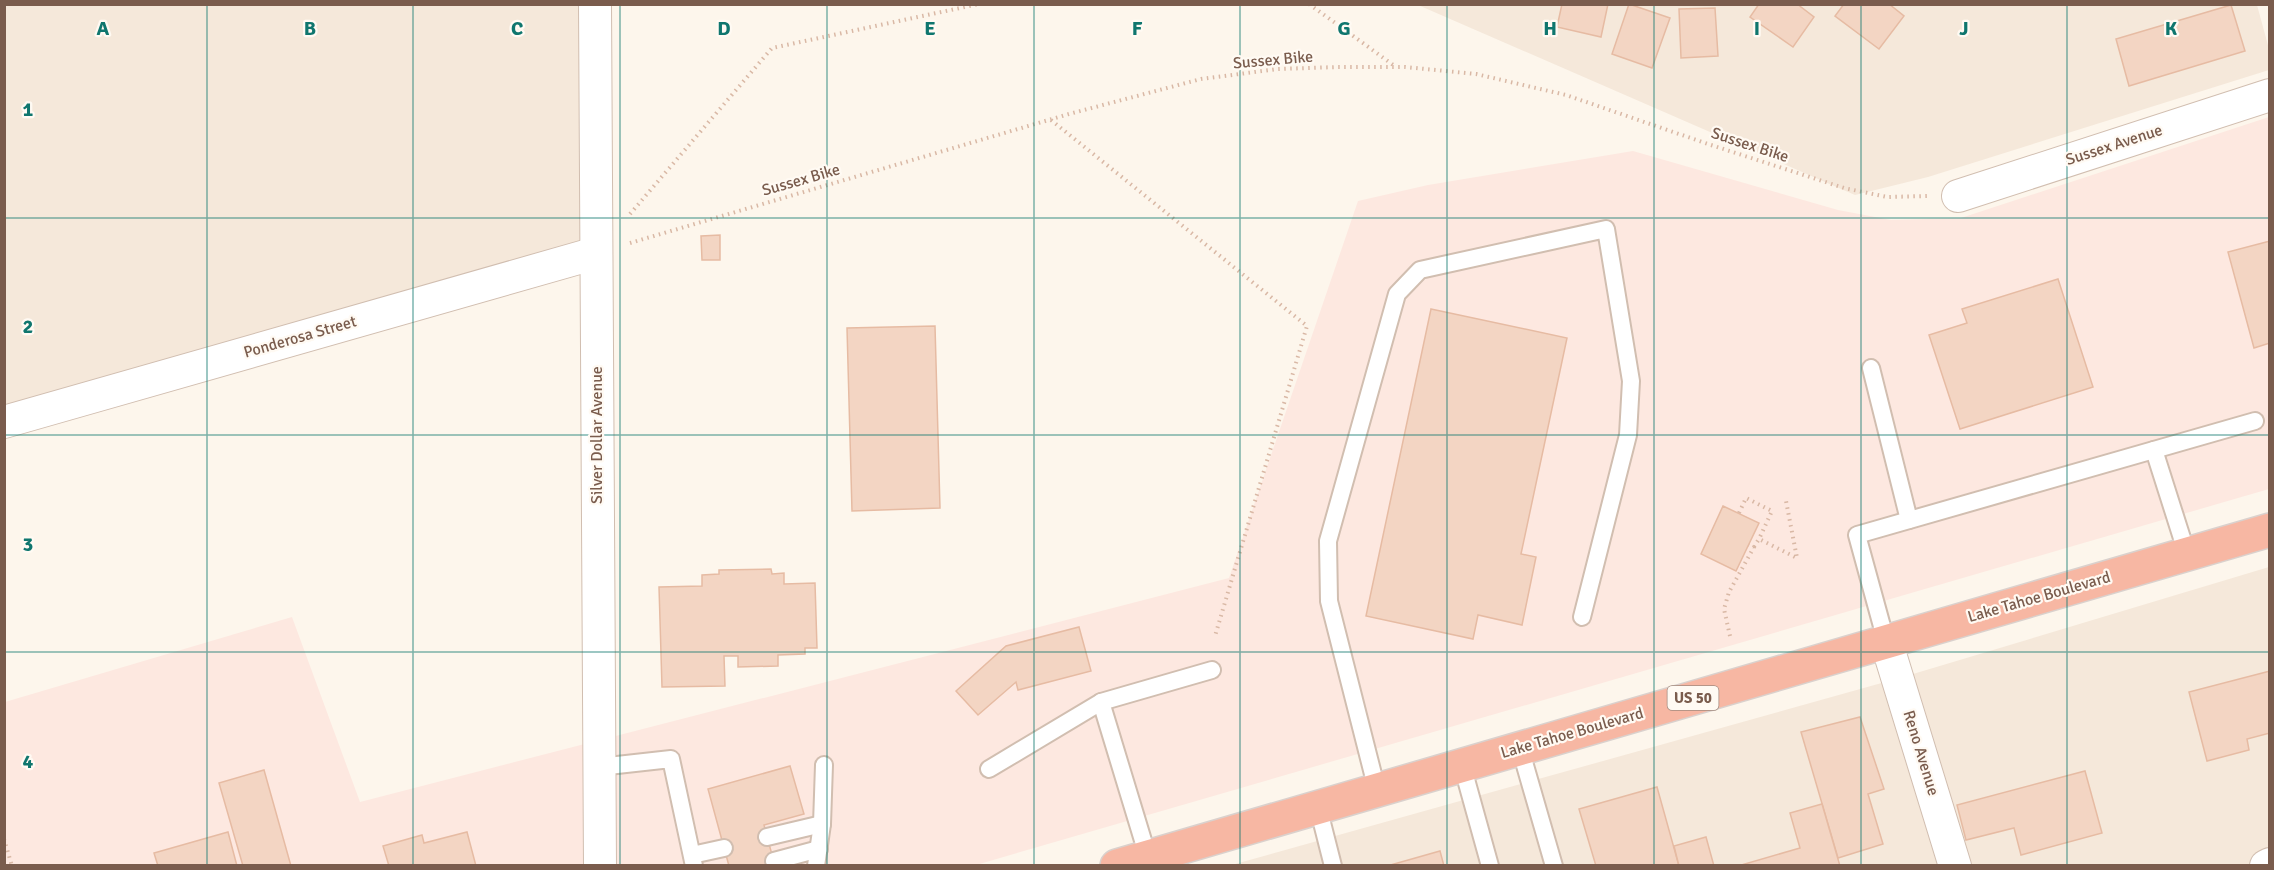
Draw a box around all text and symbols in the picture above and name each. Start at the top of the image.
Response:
text: A [97,16,110,41]
text: B [304,16,316,41]
text: C [511,16,523,41]
text: D [717,16,731,41]
text: E [924,16,936,41]
text: F [1132,16,1143,41]
text: G [1337,16,1351,41]
text: H [1543,16,1557,41]
text: I [1754,16,1760,41]
text: J [1959,16,1969,41]
text: K [2165,16,2178,41]
street label: Sussex Bike [1232,47,1314,73]
text: 1 [23,97,34,122]
street label: Sussex Avenue [2063,120,2165,170]
street label: Sussex Bike [1709,123,1791,167]
street label: Sussex Bike [760,159,842,201]
street label: Ponderosa Street [241,311,359,363]
text: 2 [23,314,33,339]
street label: Silver Dollar Avenue [587,366,607,504]
text: 3 [23,532,33,557]
street label: Lake Tahoe Boulevard [1965,567,2113,627]
road number: US 50 [1668,686,1718,710]
street label: Lake Tahoe Boulevard [1498,703,1646,763]
street label: Reno Avenue [1899,708,1943,798]
text: 4 [23,749,34,774]

